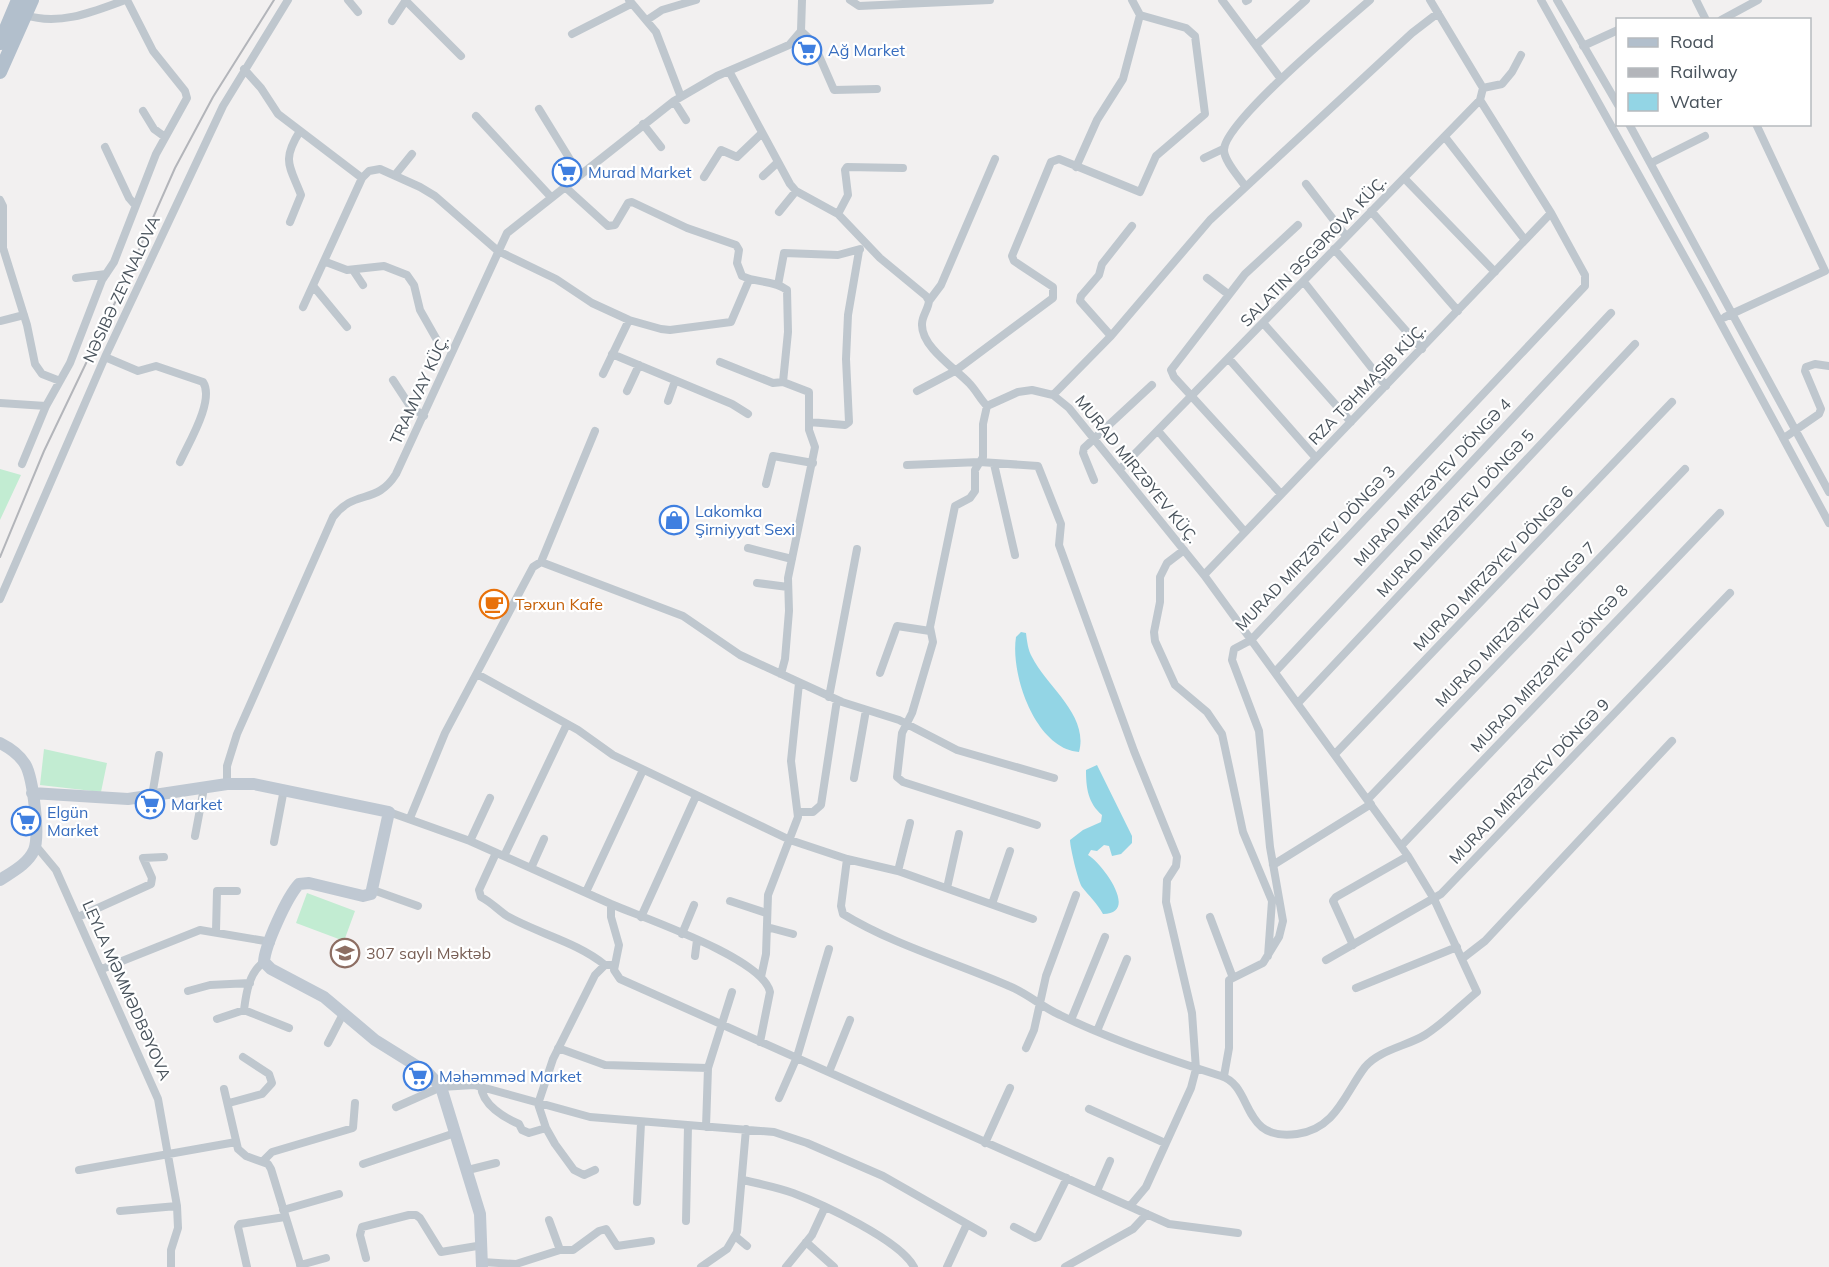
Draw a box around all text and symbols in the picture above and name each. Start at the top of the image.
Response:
legend [1616,18,1811,126]
text: Road [1670,30,1714,53]
supermarket icon: Ağ Market [791,34,823,66]
place label: Ağ Market [828,40,905,60]
text: Railway [1670,60,1738,83]
text: Water [1670,90,1723,113]
supermarket icon: Murad Market [551,156,583,188]
place label: Murad Market [588,162,692,182]
street label: SALATIN ƏSGƏROVA KÜÇ. [1236,171,1390,331]
street label: NƏSIBƏ ZEYNALOVA [78,212,164,366]
street label: RZA TƏHMASIB KÜÇ. [1304,319,1430,449]
street label: TRAMVAY KÜÇ. [385,333,453,447]
street label: MURAD MIRZƏYEV KÜÇ. [1071,391,1203,547]
street label: MURAD MIRZƏYEV DÖNGƏ 4 [1349,394,1515,570]
street label: MURAD MIRZƏYEV DÖNGƏ 5 [1372,425,1538,601]
street label: MURAD MIRZƏYEV DÖNGƏ 3 [1231,461,1399,635]
street label: MURAD MIRZƏYEV DÖNGƏ 6 [1409,481,1577,655]
place label: Lakomka Şirniyyat Sexi [695,501,795,539]
shop icon: Lakomka Şirniyyat Sexi [658,504,690,536]
street label: MURAD MIRZƏYEV DÖNGƏ 7 [1431,537,1599,711]
street label: MURAD MIRZƏYEV DÖNGƏ 8 [1466,580,1632,756]
cafe icon: Tərxun Kafe [478,588,510,620]
place label: Tərxun Kafe [515,594,603,614]
street label: MURAD MIRZƏYEV DÖNGƏ 9 [1445,694,1613,868]
supermarket icon: Market [134,788,166,820]
place label: Market [171,794,223,814]
place label: Elgün Market [47,802,99,840]
supermarket icon: Elgün Market [10,805,42,837]
street label: LEYLA MƏMMƏDBƏYOVA [78,897,176,1083]
school or university icon: 307 saylı Məktəb [329,937,361,969]
place label: 307 saylı Məktəb [366,943,491,963]
supermarket icon: Məhəmməd Market [402,1060,434,1092]
place label: Məhəmməd Market [439,1066,582,1086]

